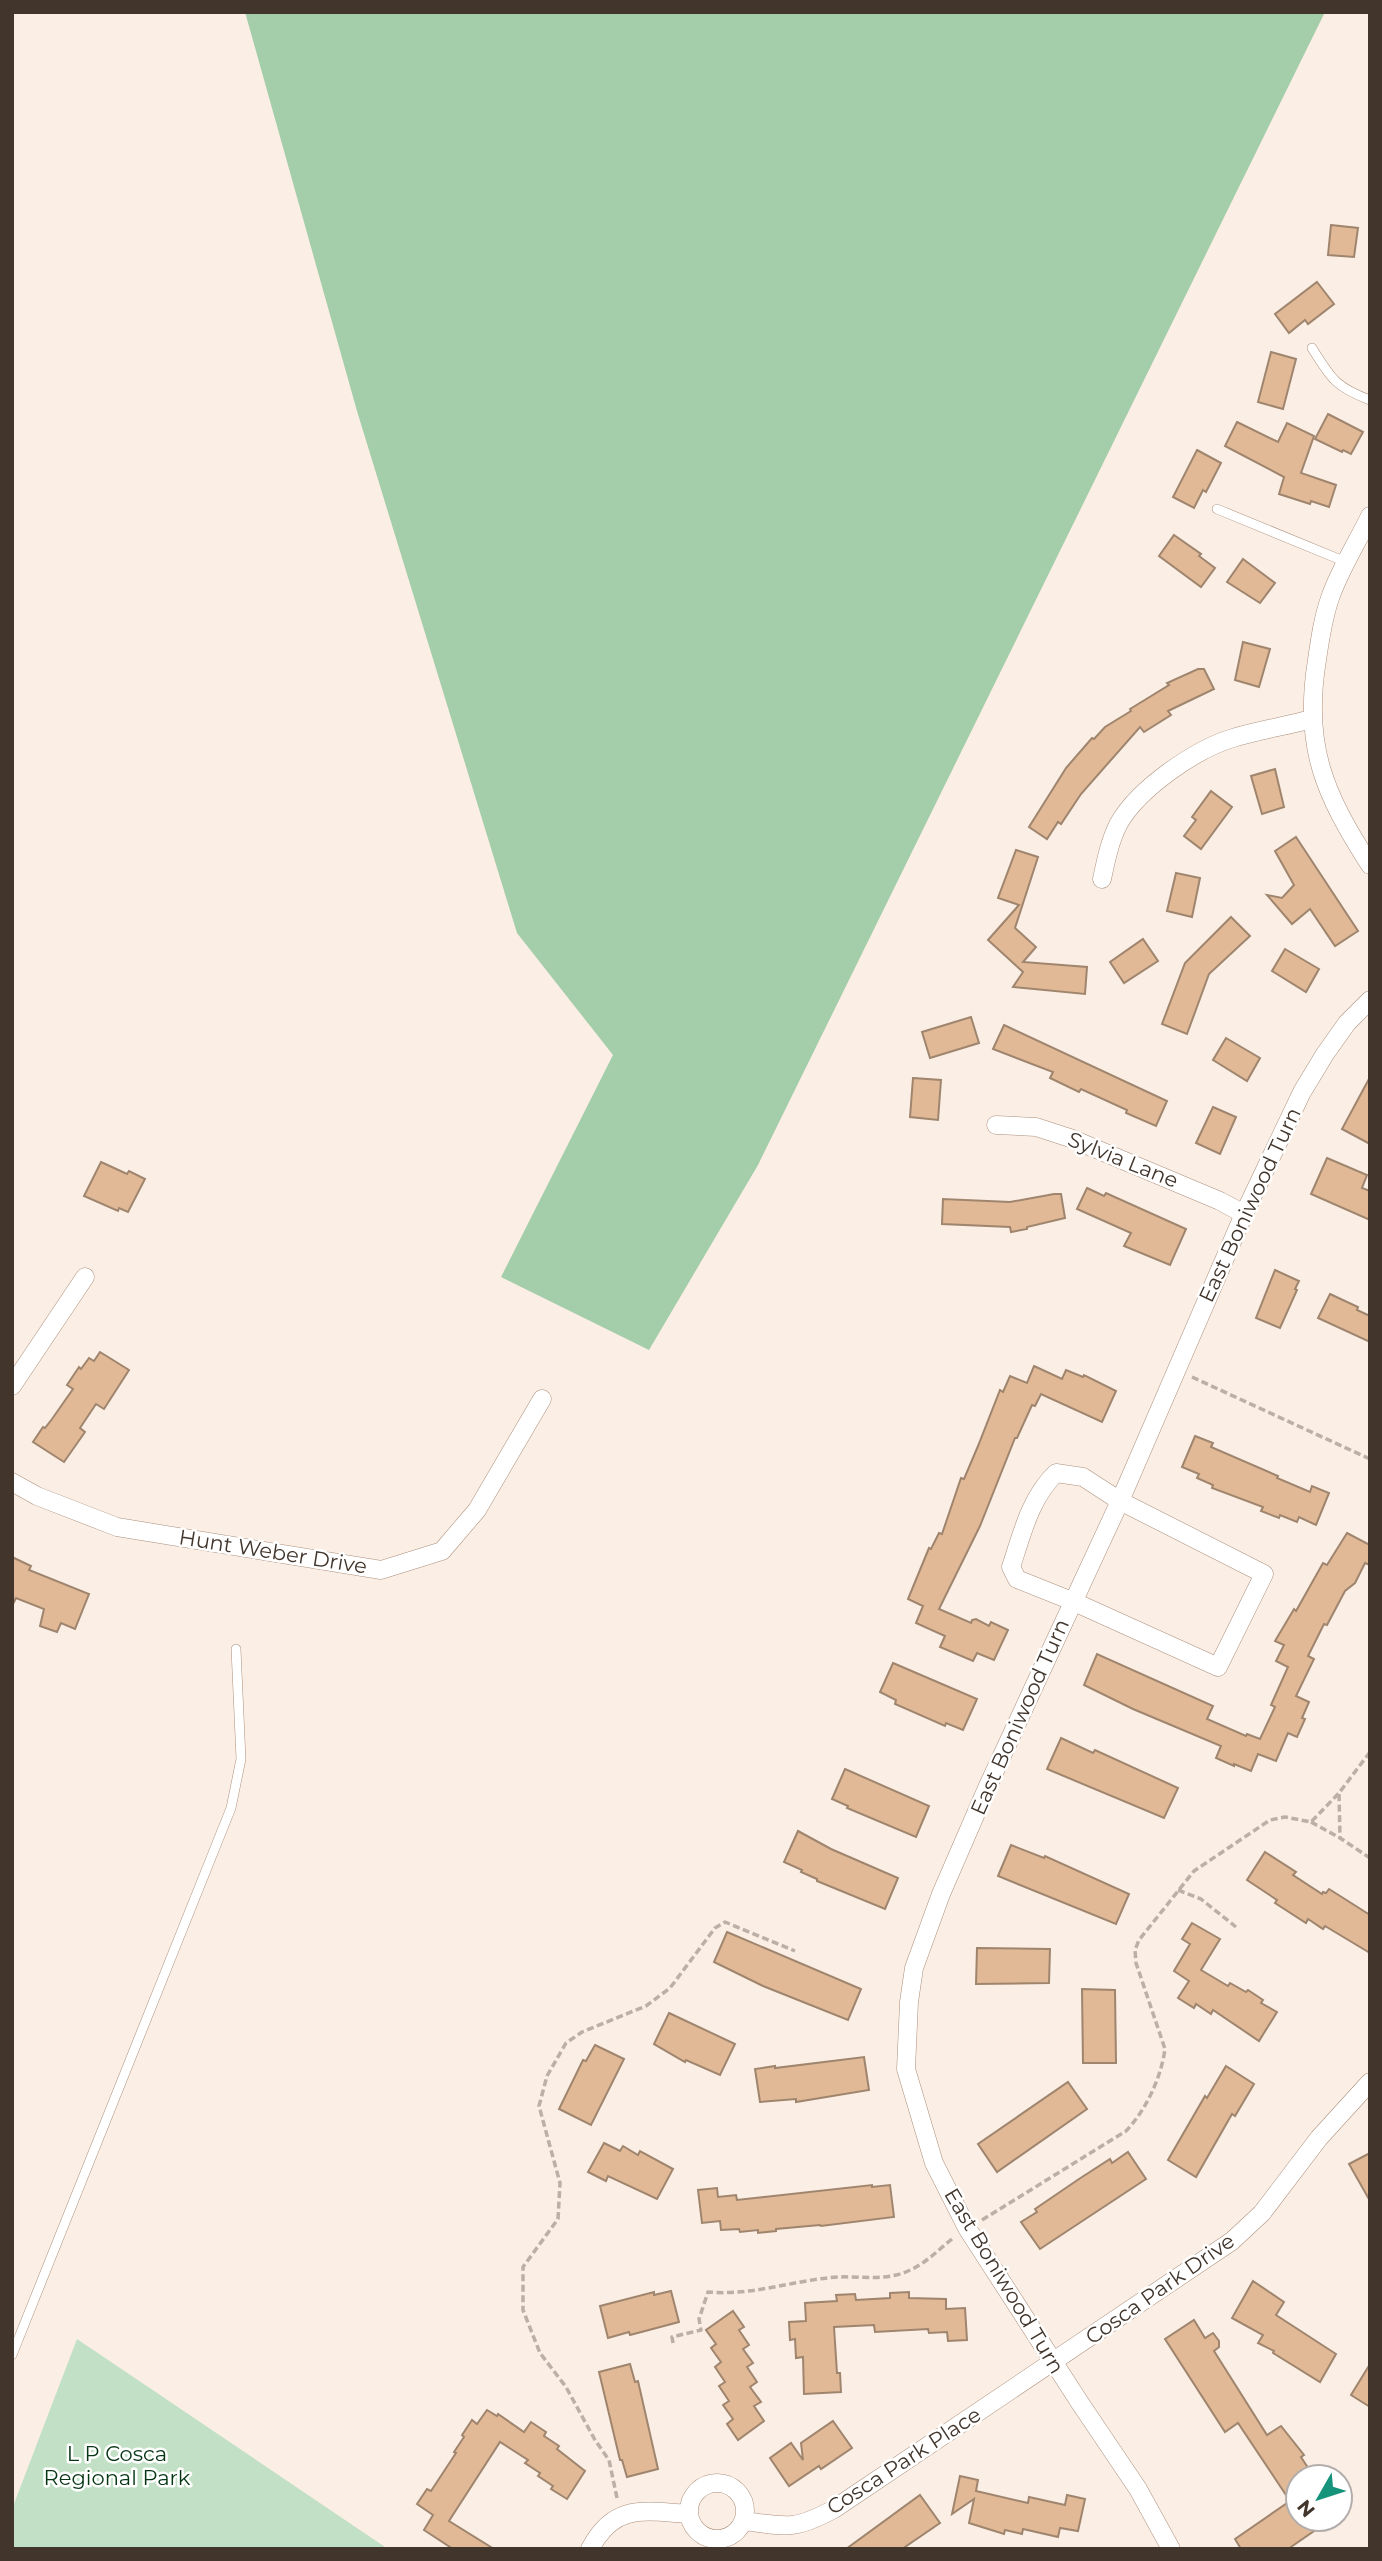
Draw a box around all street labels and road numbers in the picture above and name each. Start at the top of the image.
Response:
street label: East Boniwood Turn [1193,1103,1306,1306]
street label: Sylvia Lane [1064,1126,1182,1193]
street label: Hunt Weber Drive [177,1524,369,1579]
street label: East Boniwood Turn [965,1615,1074,1819]
street label: East Boniwood Turn [939,2183,1070,2378]
street label: Cosca Park Drive [1080,2228,1239,2349]
street label: Cosca Park Place [822,2402,985,2520]

